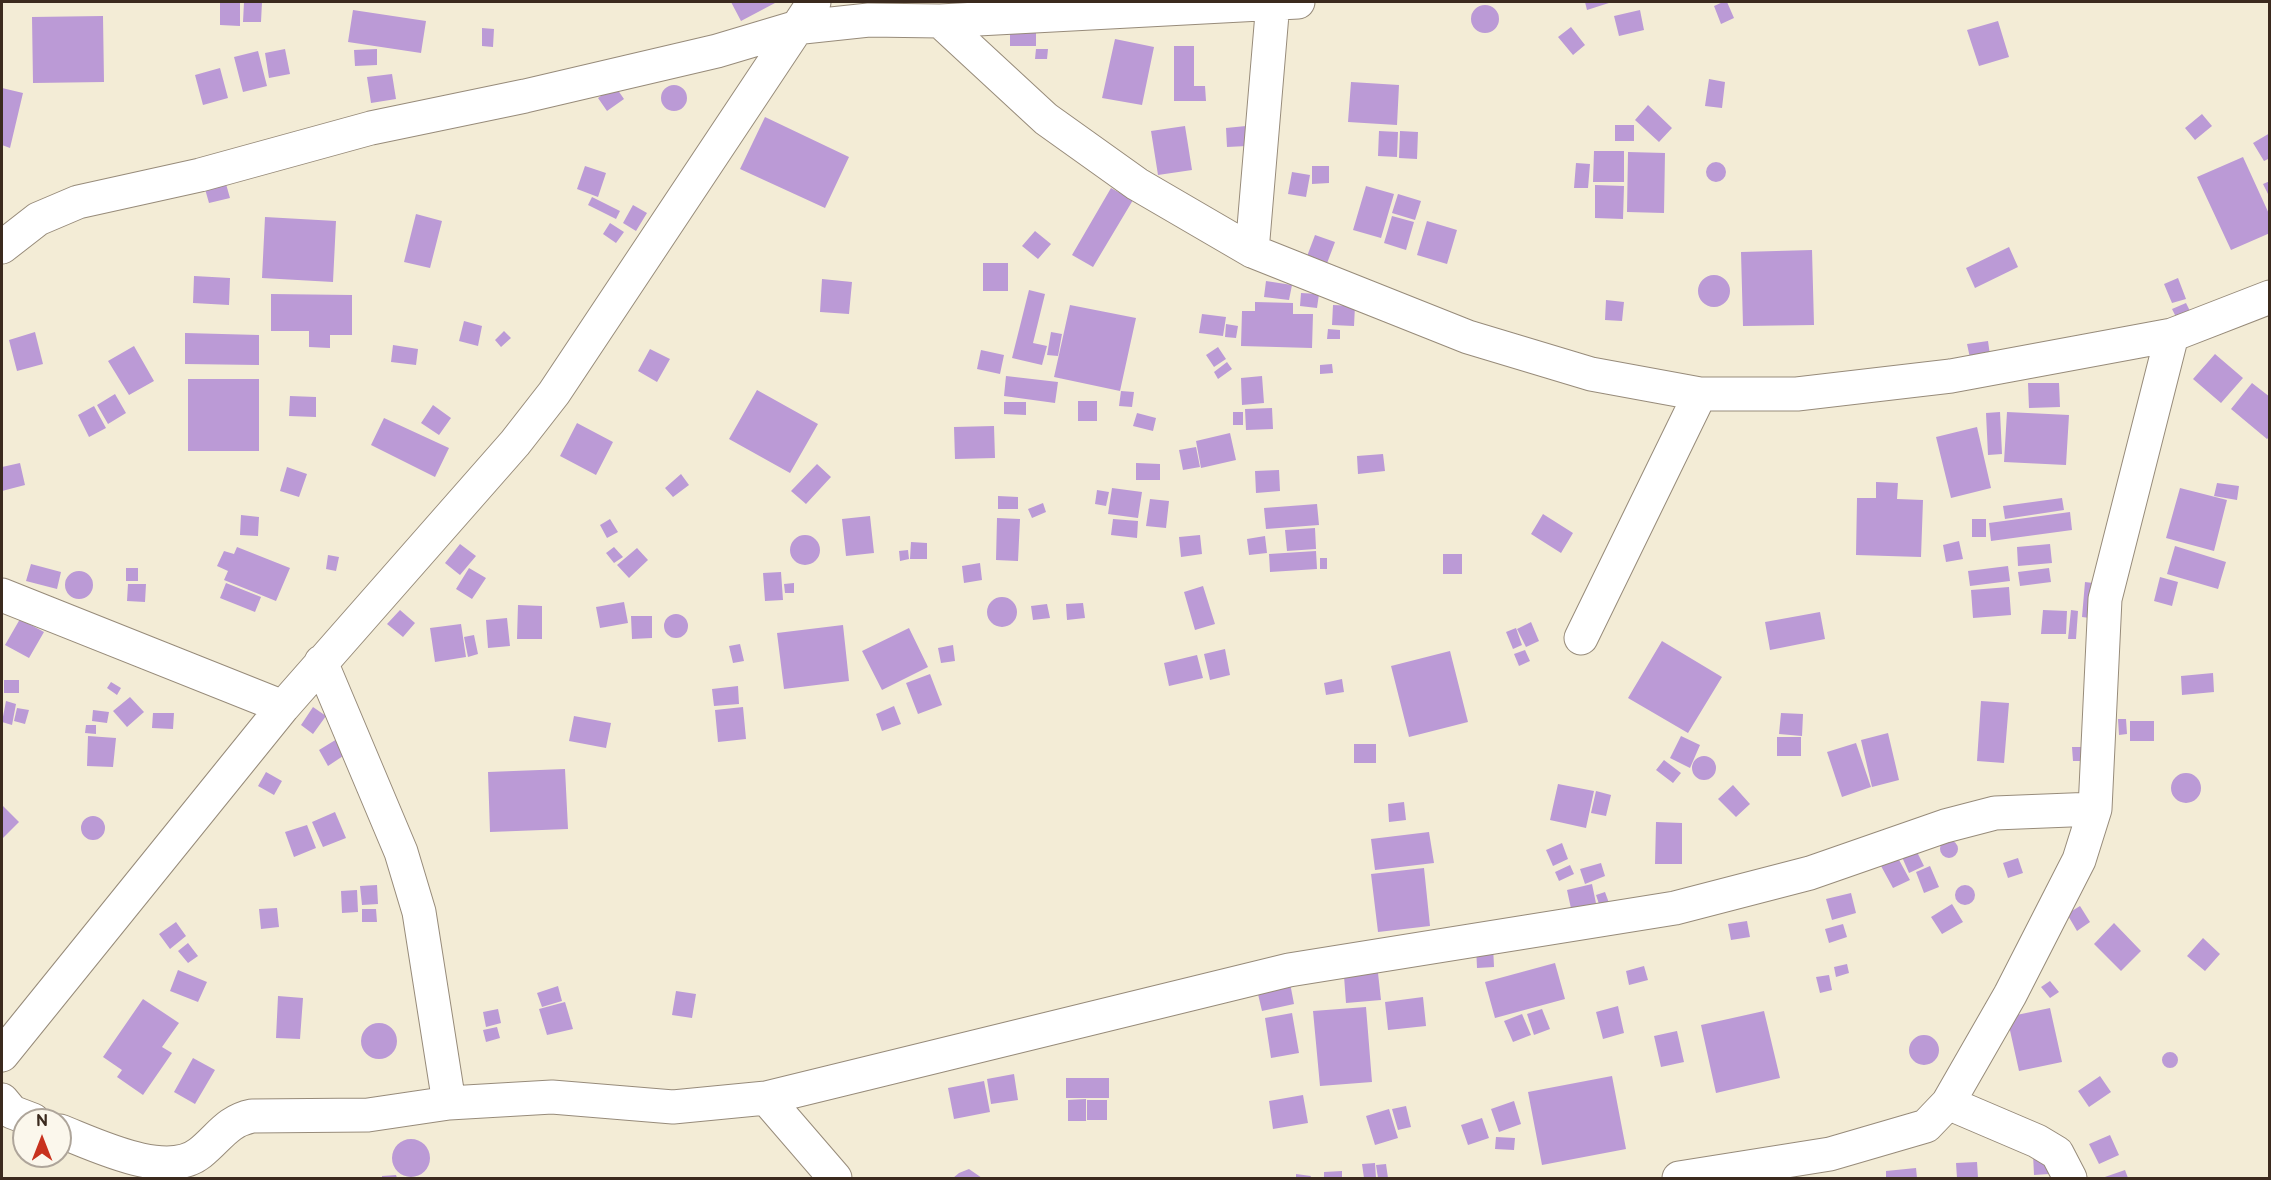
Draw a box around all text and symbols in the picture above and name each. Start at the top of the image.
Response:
north arrow [12,1108,72,1168]
text: N [36,1112,48,1131]

